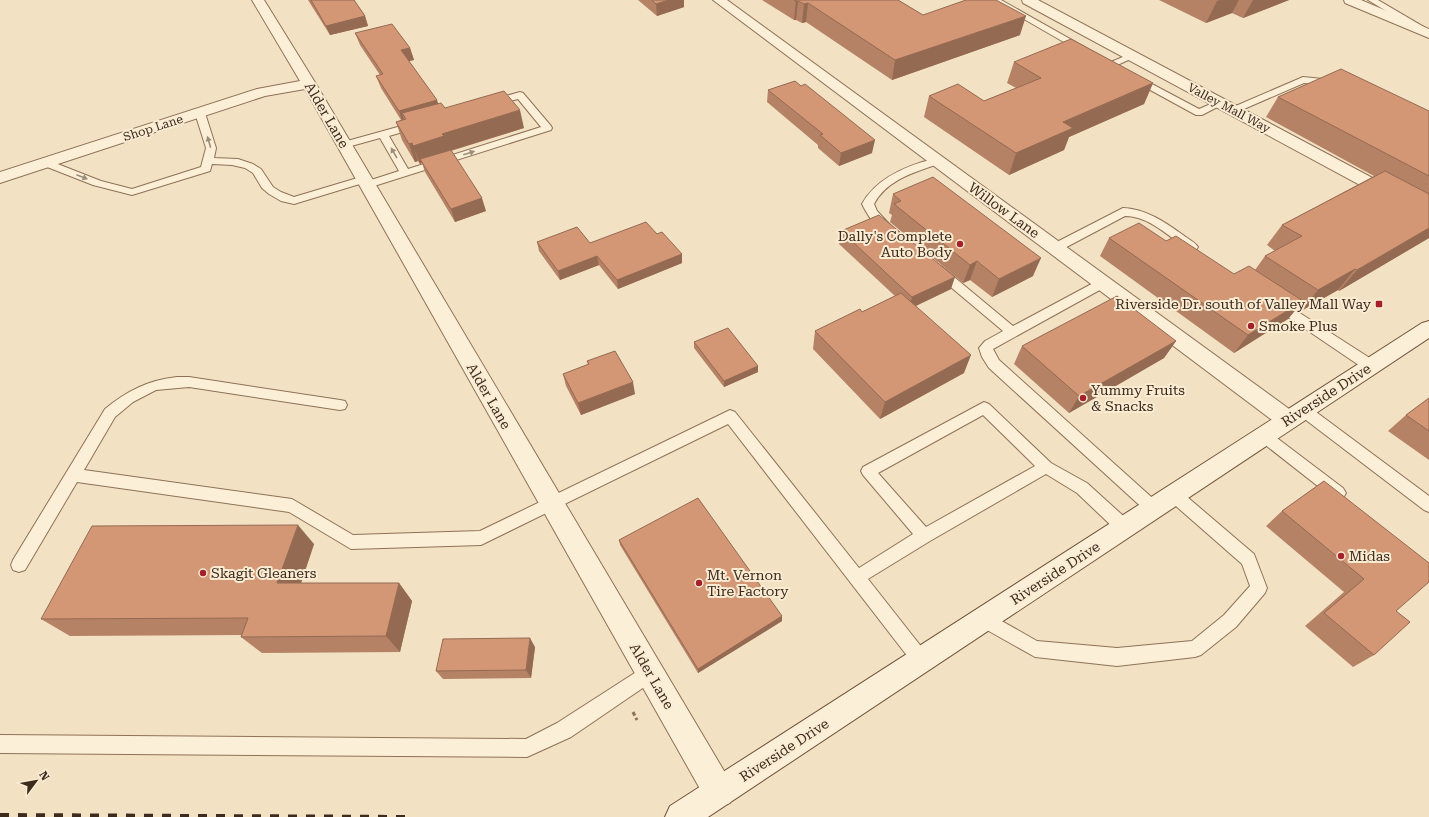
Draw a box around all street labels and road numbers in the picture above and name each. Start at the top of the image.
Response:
street label: Alder Lane [302,79,352,151]
street label: Valley Mall Way [1185,80,1273,136]
street label: Shop Lane [121,112,185,144]
street label: Willow Lane [965,179,1043,241]
street label: Alder Lane [464,360,514,432]
street label: Riverside Drive [1278,360,1374,430]
street label: Riverside Drive [1007,538,1103,608]
street label: Alder Lane [627,640,677,712]
street label: Riverside Drive [736,715,832,785]

